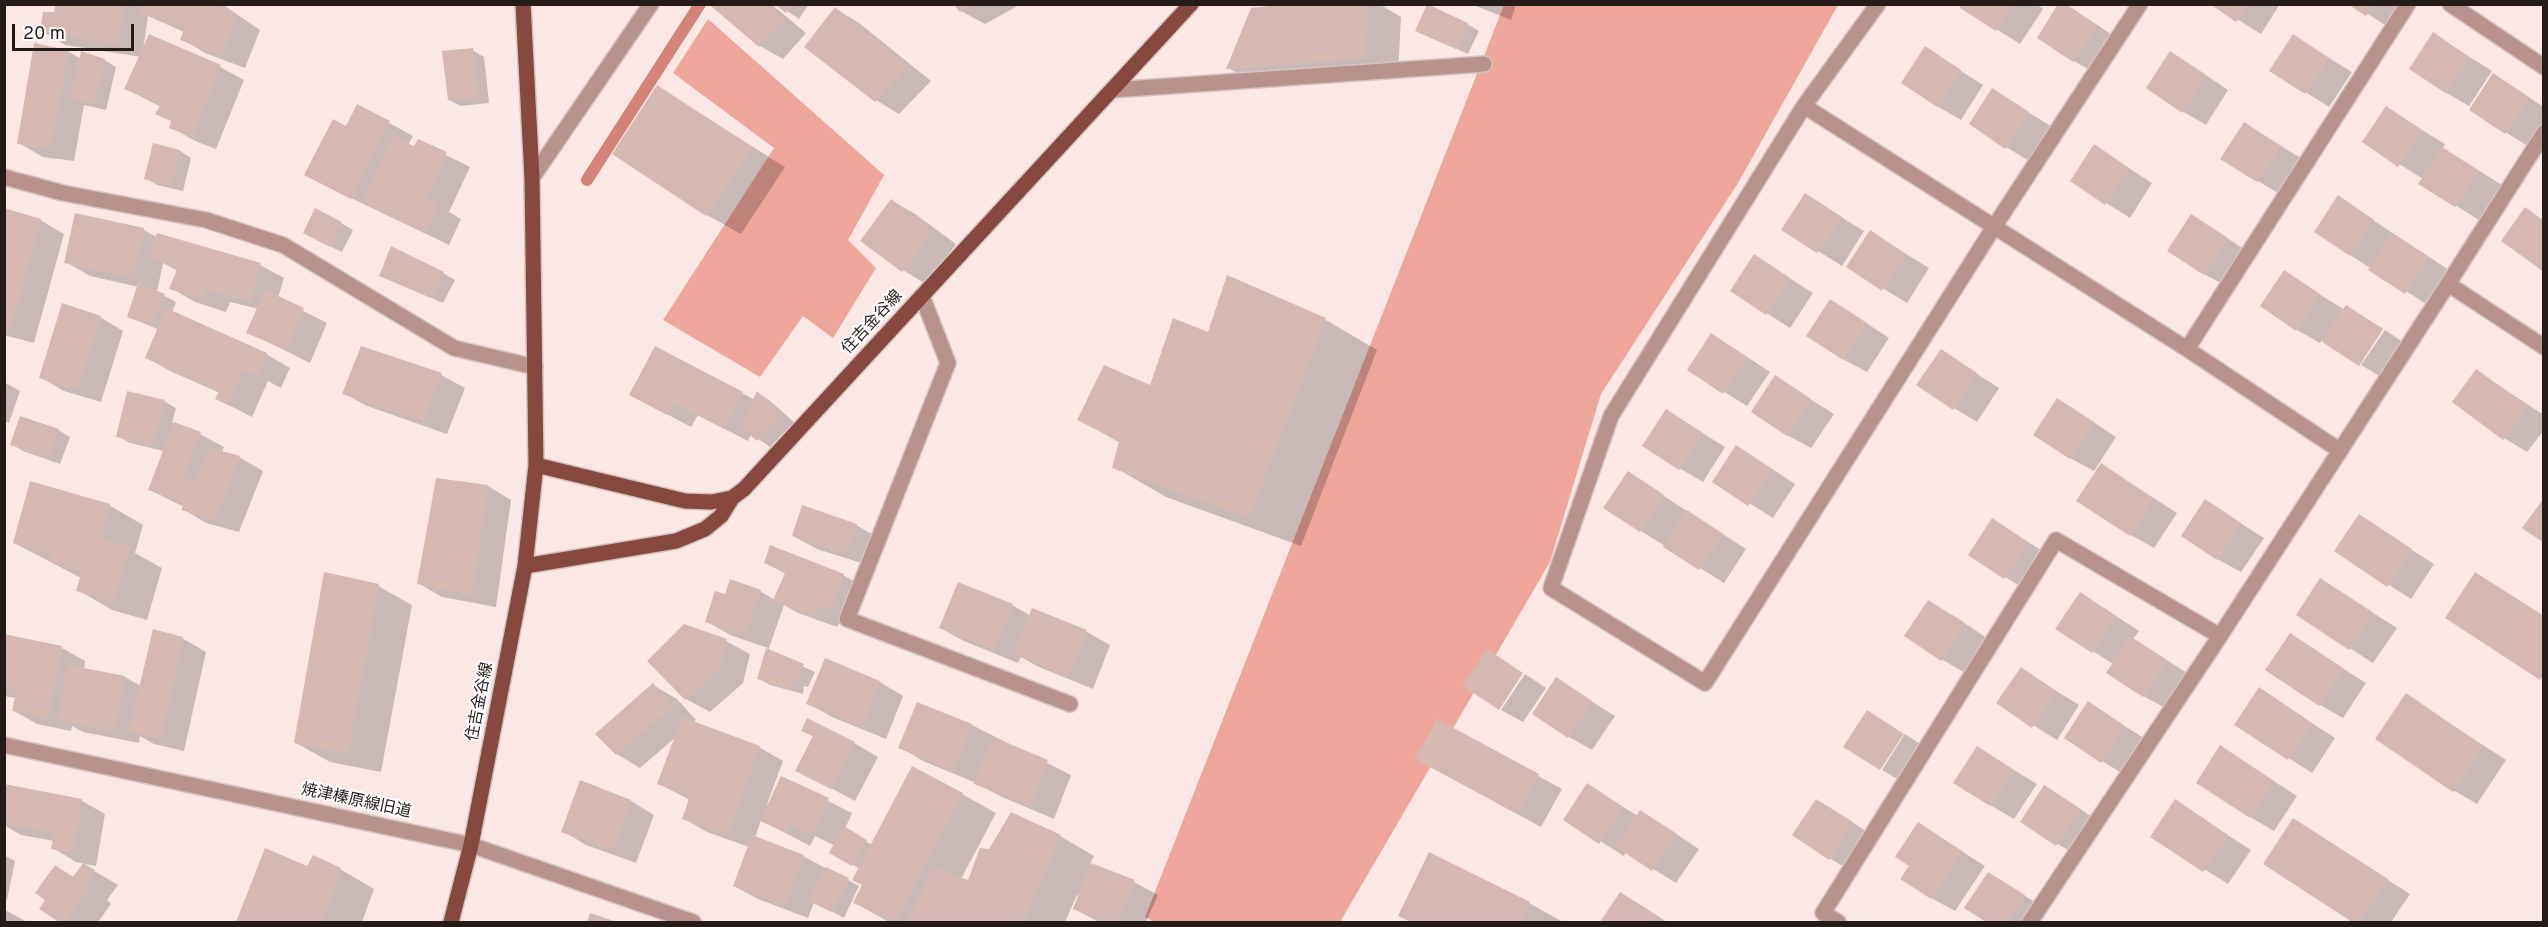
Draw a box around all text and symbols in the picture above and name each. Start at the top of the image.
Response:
scale bar [15,12,136,50]
text: 20 m [23,23,65,46]
street label: 住吉金谷線 [839,287,907,359]
street label: 住吉金谷線 [464,661,498,743]
street label: 焼津榛原線旧道 [299,781,413,823]

